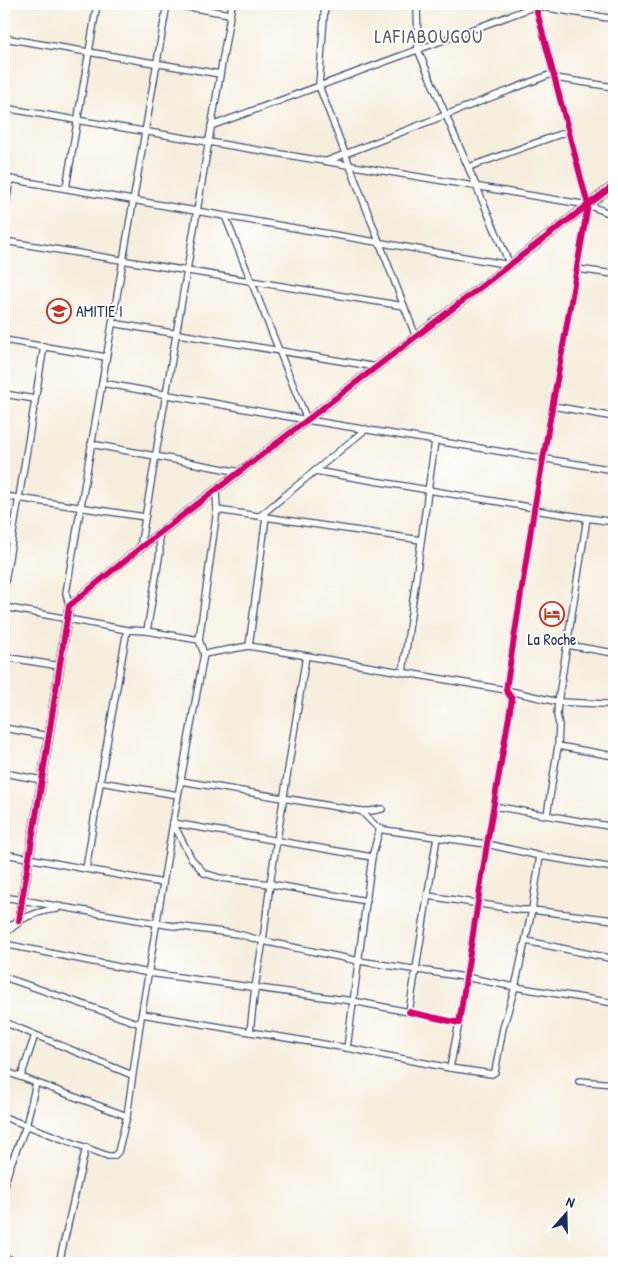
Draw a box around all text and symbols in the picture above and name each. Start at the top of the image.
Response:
district label: LAFIABOUGOU [375,23,483,49]
school or university icon: AMITIE I [46,298,72,324]
place label: AMITIE I [76,300,123,322]
hotel icon: La Roche [539,601,565,627]
place label: La Roche [528,628,577,650]
north arrow [540,1190,590,1240]
text: N [564,1191,578,1212]

